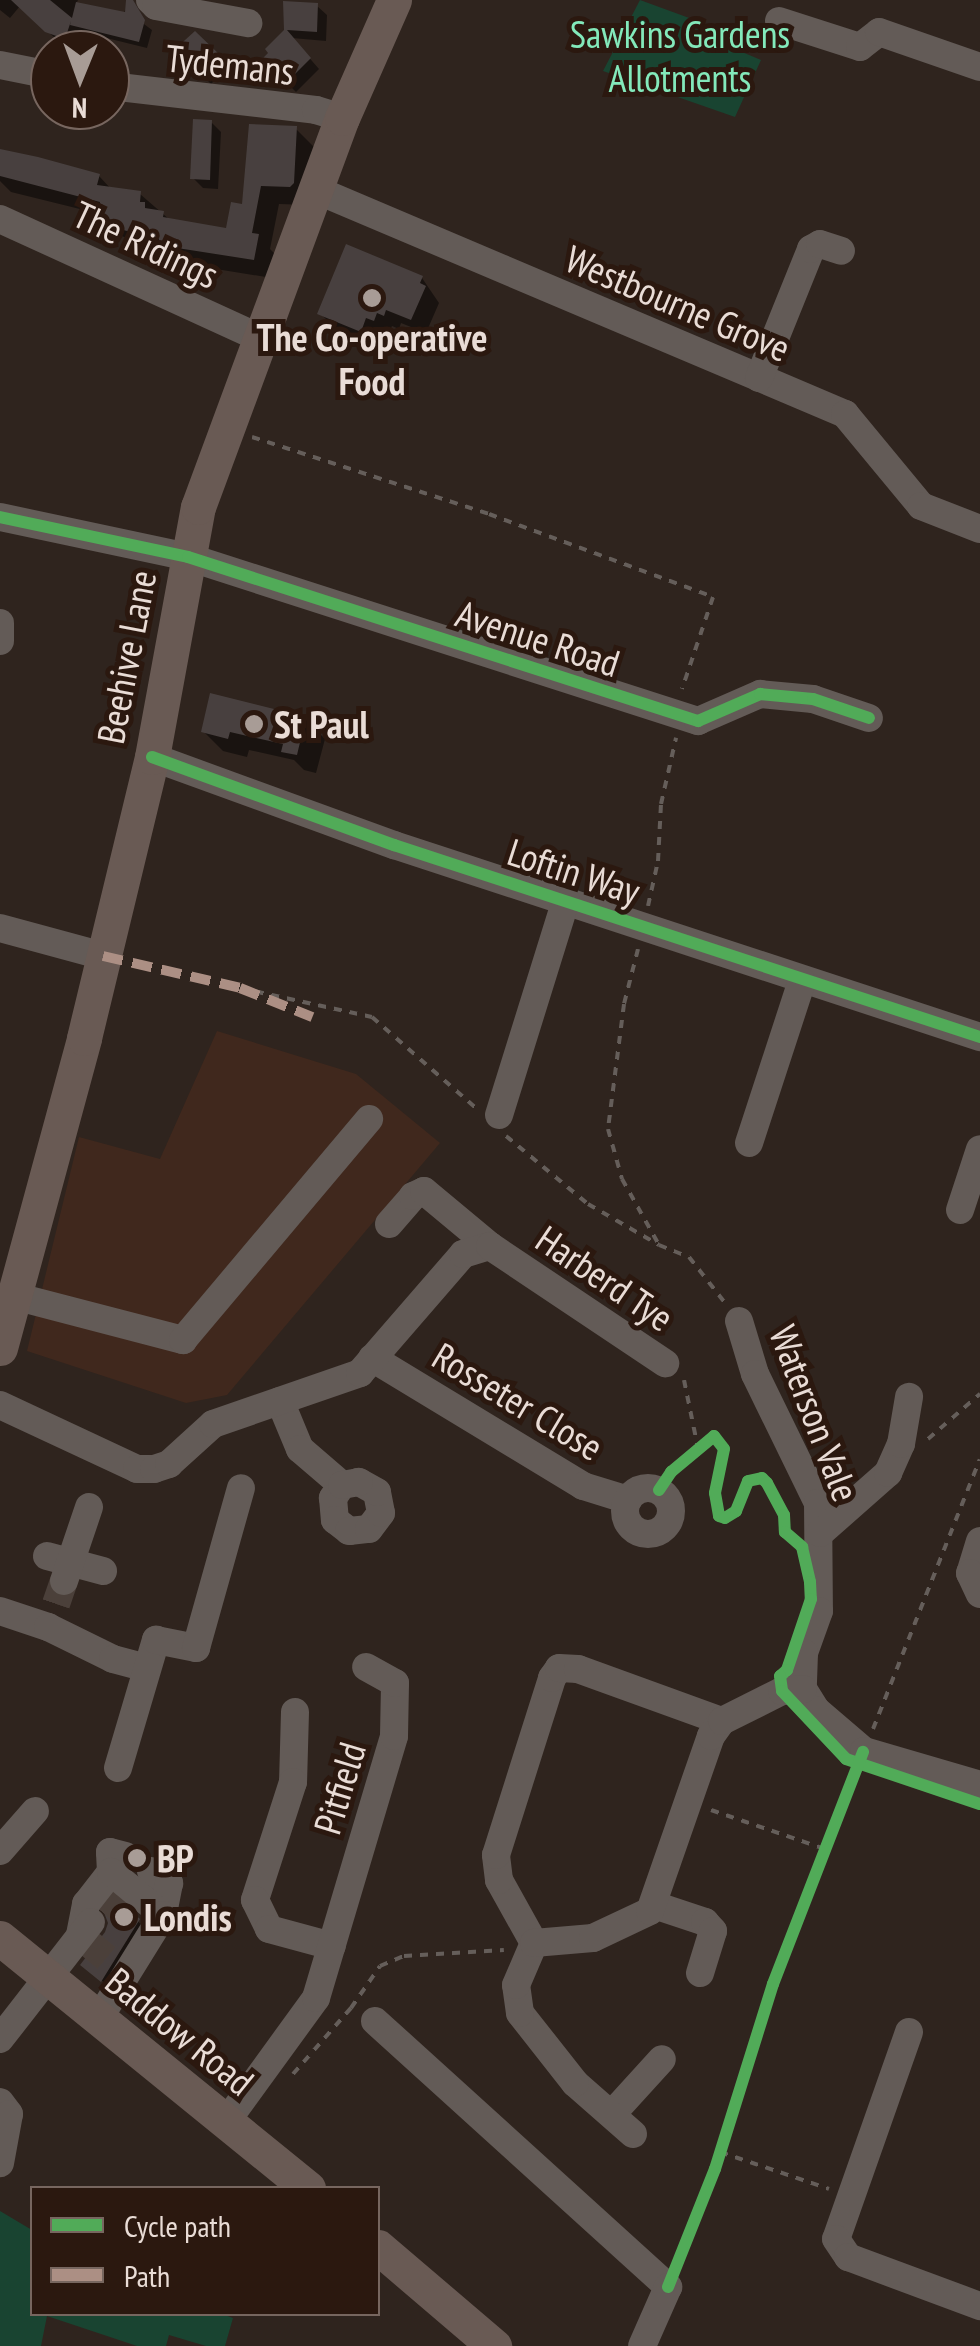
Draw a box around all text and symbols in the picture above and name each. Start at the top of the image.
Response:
park label: Sawkins Gardens Allotments [570,11,790,100]
north arrow [30,30,130,130]
street label: Tydemans [163,35,297,93]
text: N [72,90,87,127]
street label: The Ridings [66,191,226,297]
street label: Westbourne Grove [559,235,797,371]
marker: The Co-operative Food [361,287,383,309]
place label: The Co-operative Food [256,314,488,404]
street label: Beehive Lane [87,567,165,747]
street label: Avenue Road [451,590,625,686]
place label: St Paul [274,701,369,747]
marker: St Paul [243,713,265,735]
street label: Loftin Way [502,828,646,914]
street label: Harberd Tye [528,1215,682,1341]
street label: Waterson Vale [760,1318,870,1508]
street label: Rosseter Close [425,1333,611,1469]
street label: Pitfield [304,1737,374,1839]
place label: BP [157,1835,194,1881]
marker: BP [126,1847,148,1869]
place label: Londis [144,1894,232,1940]
marker: Londis [113,1906,135,1928]
street label: Baddow Road [97,1957,263,2105]
legend [30,2186,380,2316]
text: Cycle path [124,2206,231,2245]
text: Path [124,2256,170,2295]

